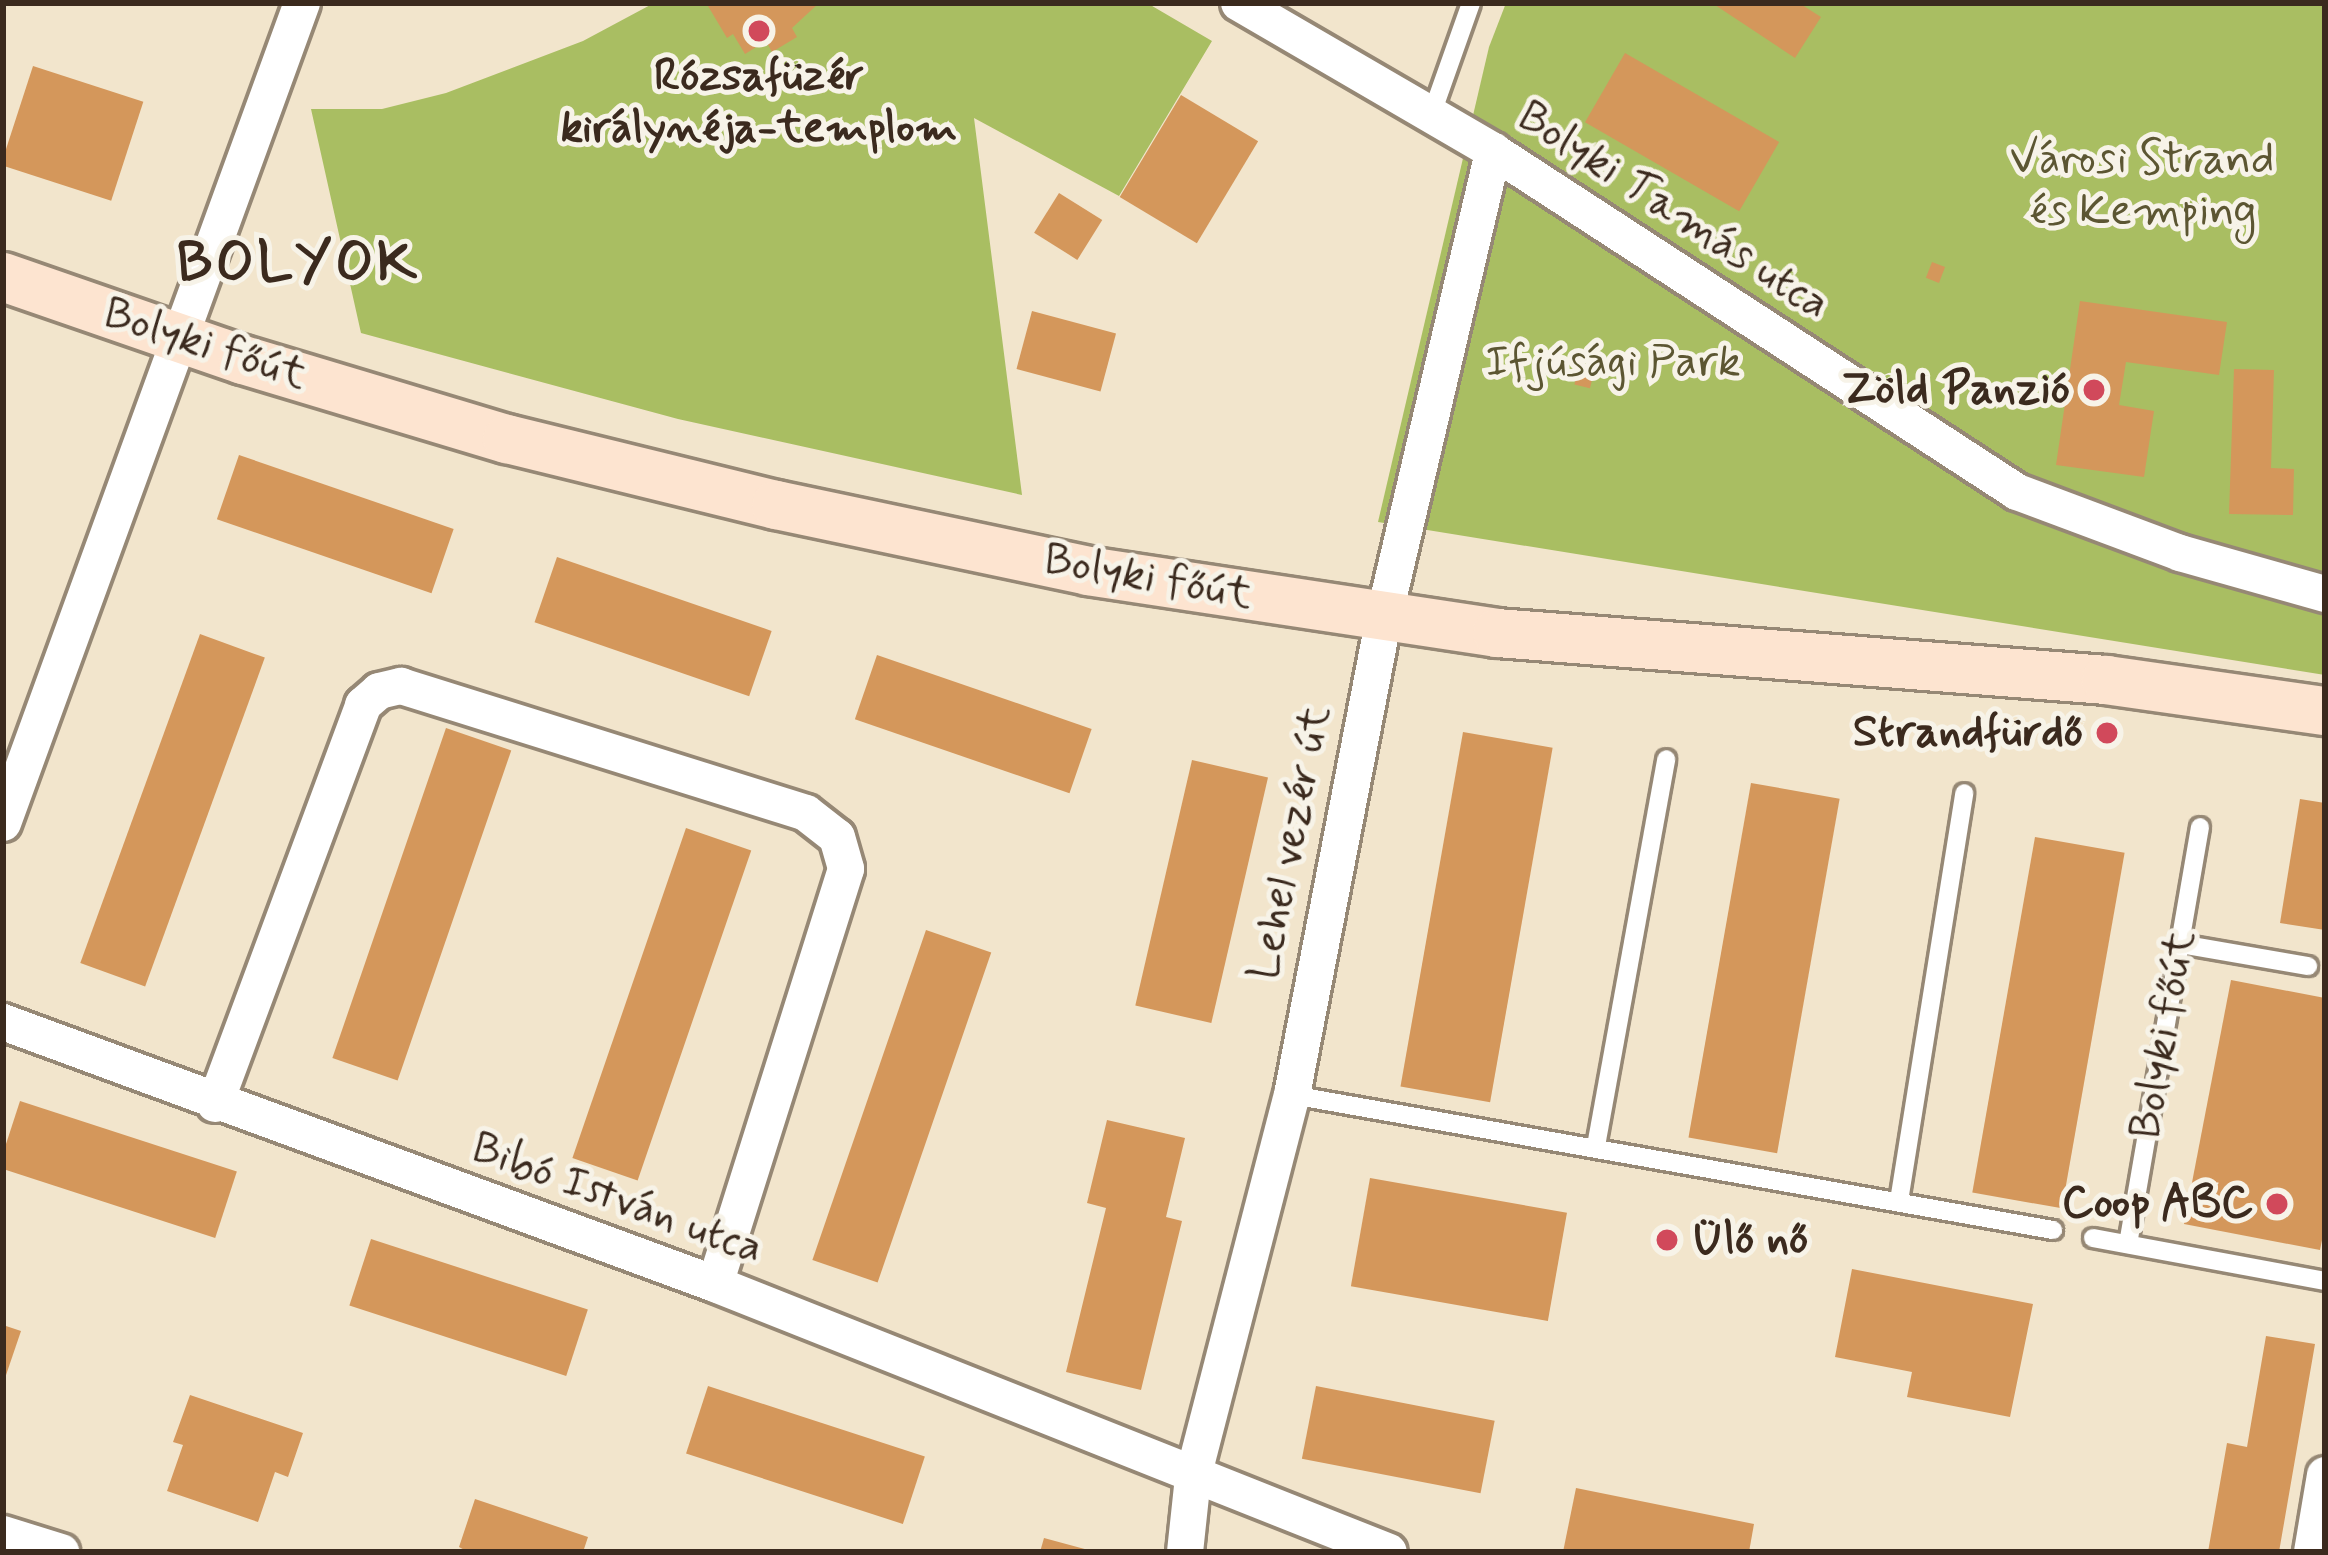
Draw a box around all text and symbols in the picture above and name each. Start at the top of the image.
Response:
marker: Rózsafüzér királynéja-templom [746,18,772,44]
place label: Rózsafüzér királynéja-templom [561,50,957,156]
street label: Bolyki Tamás utca [1510,92,1836,330]
park label: Városi Strand és Kemping [2011,133,2273,239]
district label: BOLYOK [182,231,414,299]
street label: Bolyki főút [97,287,313,403]
park label: Ifjúsági Park [1486,336,1740,390]
place label: Zöld Panzió [1844,363,2070,417]
marker: Zöld Panzió [2081,377,2107,403]
street label: Bolyki főút [1040,533,1256,623]
street label: Lehel vezér út [1238,701,1344,985]
place label: Strandfürdő [1853,706,2083,760]
marker: Strandfürdő [2094,720,2120,746]
street label: Bolyki főút [2119,927,2209,1143]
street label: Bibó István utca [458,1119,776,1279]
place label: Coop ABC [2069,1177,2253,1231]
marker: Coop ABC [2264,1191,2290,1217]
place label: Ülő nő [1691,1213,1808,1267]
marker: Ülő nő [1654,1227,1680,1253]

